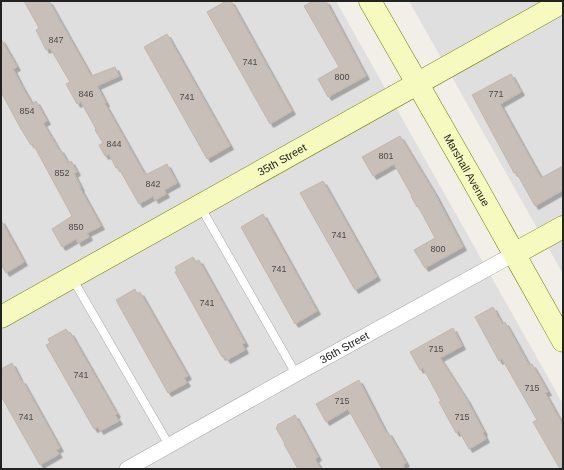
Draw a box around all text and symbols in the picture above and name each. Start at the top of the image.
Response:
house number: 847 [48,35,64,45]
house number: 741 [242,57,258,67]
house number: 800 [334,72,350,82]
house number: 846 [78,89,94,99]
house number: 771 [488,89,504,99]
house number: 741 [179,92,195,102]
house number: 854 [19,106,35,116]
street label: Marshall Avenue [442,132,492,208]
house number: 844 [106,139,122,149]
street label: 35th Street [255,141,308,178]
house number: 801 [378,151,394,161]
house number: 852 [54,168,70,178]
house number: 842 [145,179,161,189]
house number: 850 [68,222,84,232]
house number: 741 [331,230,347,240]
house number: 800 [430,244,446,254]
house number: 741 [271,264,287,274]
house number: 741 [199,298,215,308]
street label: 36th Street [318,329,371,366]
house number: 715 [428,344,444,354]
house number: 741 [73,370,89,380]
house number: 715 [524,383,540,393]
house number: 715 [334,396,350,406]
house number: 741 [18,412,34,422]
house number: 715 [454,412,470,422]

